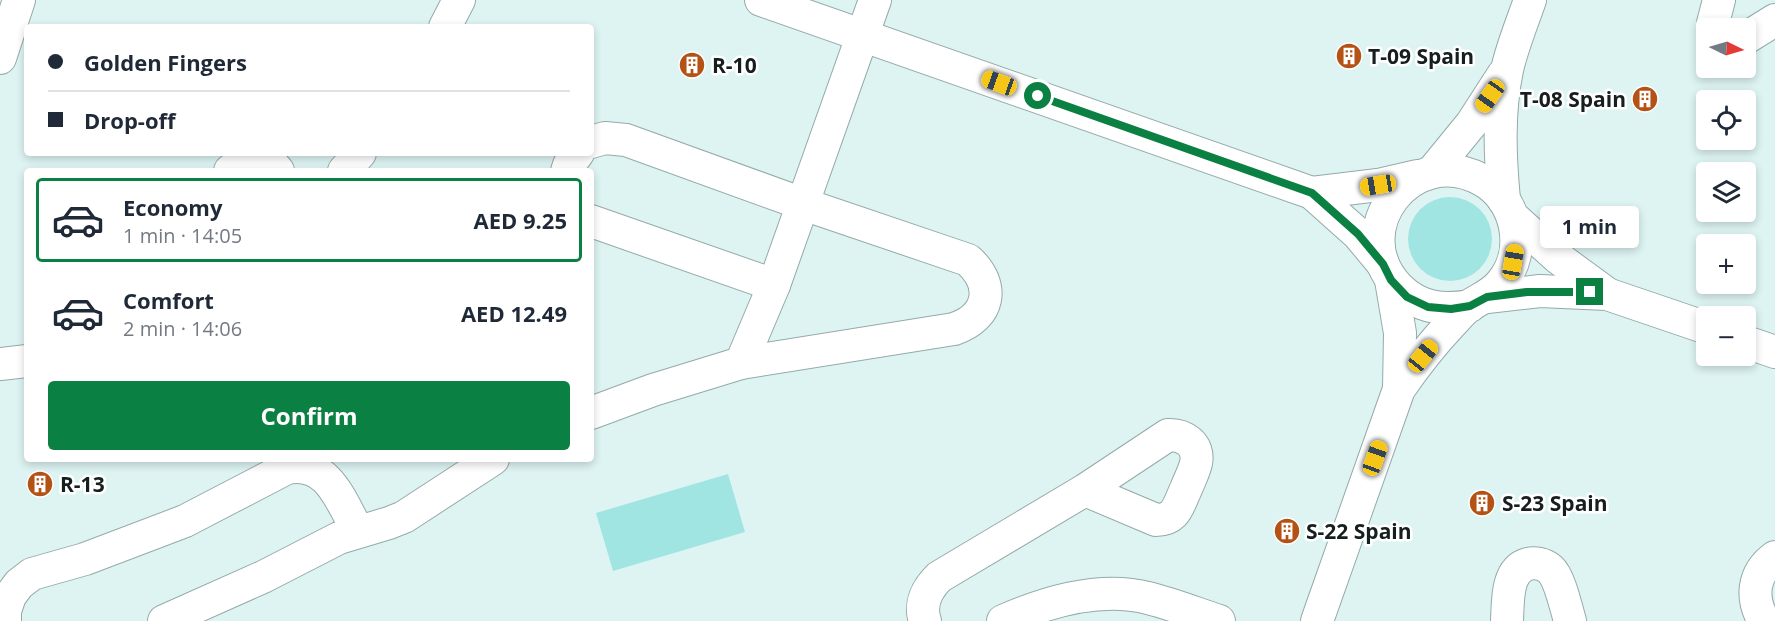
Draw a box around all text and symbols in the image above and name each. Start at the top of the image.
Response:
north arrow [1696,18,1756,78]
map controls [1696,18,1756,366]
building icon: T-09 Spain [1334,41,1364,71]
place label: T-09 Spain [1368,42,1474,70]
text: Golden Fingers [84,47,247,77]
building icon: R-10 [677,50,707,80]
place label: R-10 [712,51,757,79]
car [979,68,1019,98]
car [1472,76,1508,116]
route start [1024,82,1051,109]
building icon: T-08 Spain [1630,84,1660,114]
place label: T-08 Spain [1520,85,1626,113]
button: locate [1696,90,1756,150]
text: Drop-off [84,105,176,135]
button: layers [1696,162,1756,222]
car [1359,173,1397,197]
text: Economy [123,192,222,222]
icon: car [51,193,105,247]
text: AED 9.25 [473,205,567,235]
callout: 1 min [1540,205,1640,247]
text: 1 min [1562,213,1617,240]
text: 1 min · 14:05 [123,222,242,249]
button: + [1696,234,1756,294]
car [1501,243,1525,281]
route end [1576,278,1603,305]
text: Comfort [123,285,214,315]
icon: car [51,286,105,340]
text: AED 12.49 [461,298,567,328]
button: − [1696,306,1756,366]
text: 2 min · 14:06 [123,315,242,342]
car [1405,336,1441,376]
button: Confirm [48,381,570,450]
car [1360,438,1390,478]
building icon: R-13 [25,469,55,499]
place label: R-13 [60,470,105,498]
building icon: S-23 Spain [1467,488,1497,518]
place label: S-23 Spain [1502,489,1608,517]
building icon: S-22 Spain [1272,516,1302,546]
place label: S-22 Spain [1306,517,1412,545]

